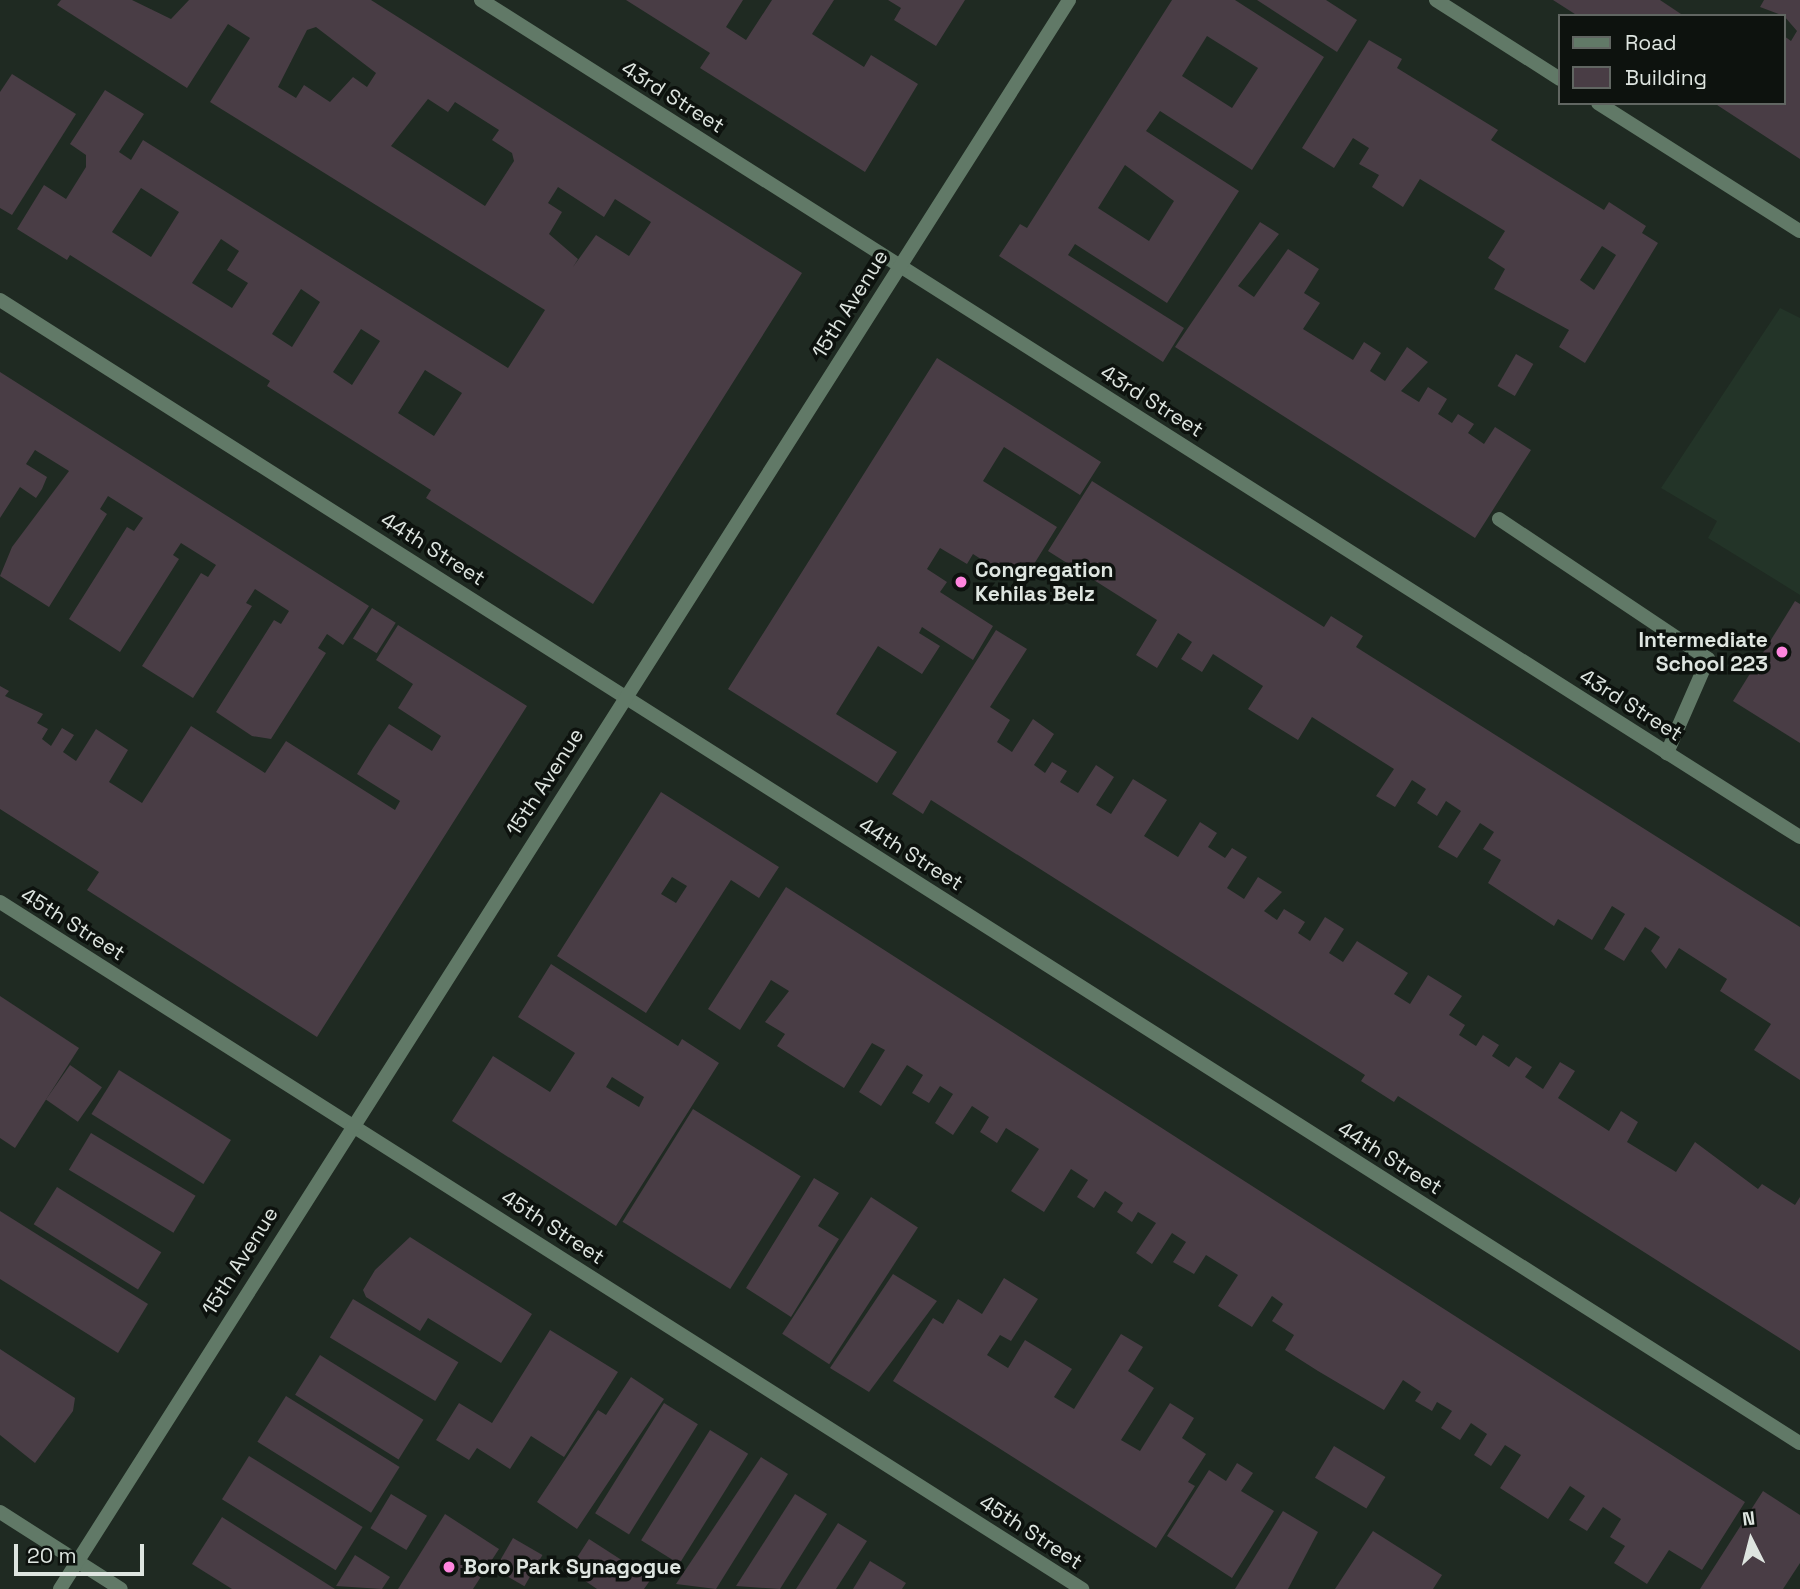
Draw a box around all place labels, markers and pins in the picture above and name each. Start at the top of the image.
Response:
place label: Congregation Kehilas Belz [975,557,1113,607]
marker: Congregation Kehilas Belz [953,574,969,590]
place label: Intermediate School 223 [1638,627,1768,677]
marker: Intermediate School 223 [1774,644,1790,660]
place label: Boro Park Synagogue [463,1554,681,1580]
marker: Boro Park Synagogue [441,1559,457,1575]

